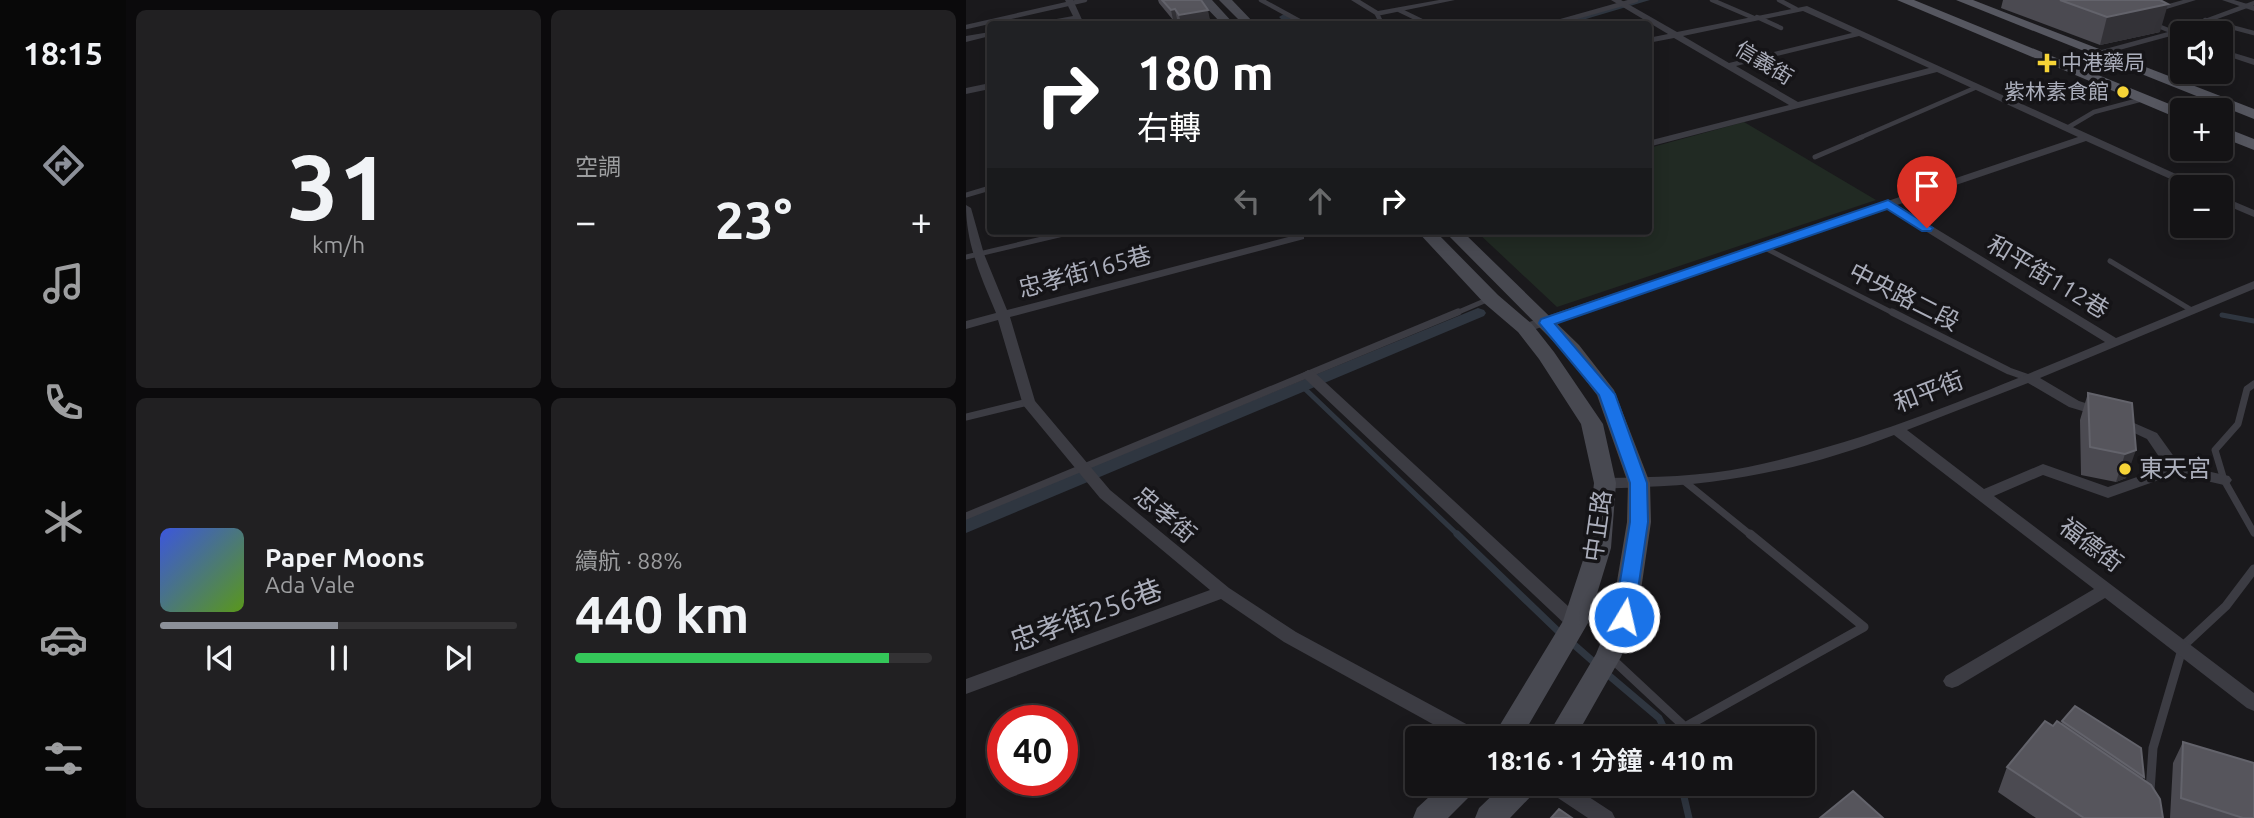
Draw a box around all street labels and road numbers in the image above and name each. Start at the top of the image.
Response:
street label: 信義街 [1731,36,1798,89]
street label: 和平街112巷 [1983,230,2114,323]
street label: 忠孝街165巷 [1015,241,1154,302]
street label: 中央路二段 [1845,257,1964,336]
street label: 和平街 [1890,366,1967,417]
street label: 忠孝街 [1129,481,1202,548]
street label: 中正路 [1579,488,1616,563]
street label: 福德街 [2054,512,2128,577]
street label: 忠孝街256巷 [1006,573,1166,656]

